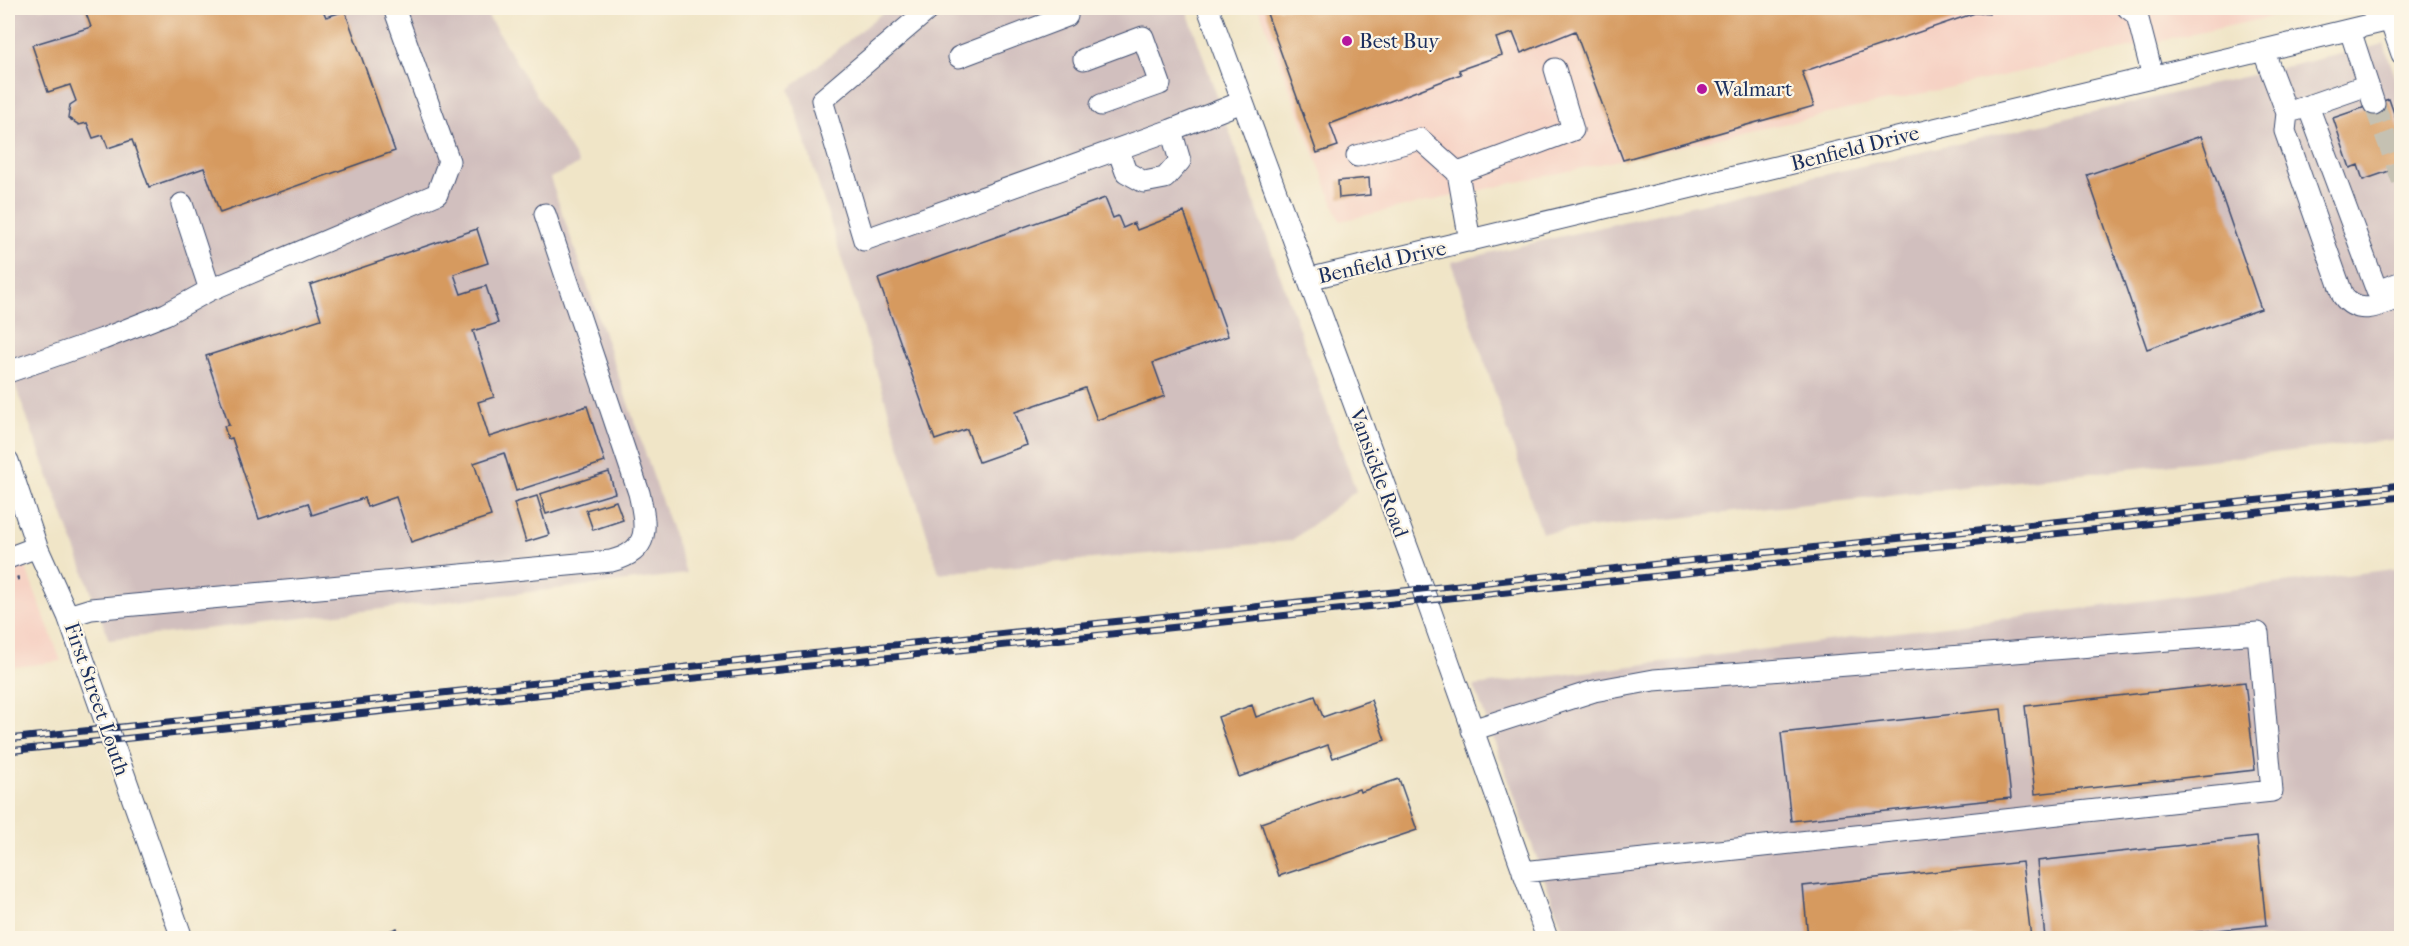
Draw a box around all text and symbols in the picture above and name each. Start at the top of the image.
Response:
place label: Best Buy [1359,29,1440,53]
marker: Best Buy [1340,34,1354,48]
place label: Walmart [1713,77,1793,101]
marker: Walmart [1695,82,1709,96]
street label: Benfield Drive [1788,120,1922,176]
street label: Benfield Drive [1315,236,1449,288]
street label: Vansickle Road [1344,404,1414,541]
street label: First Street Louth [60,619,135,779]

